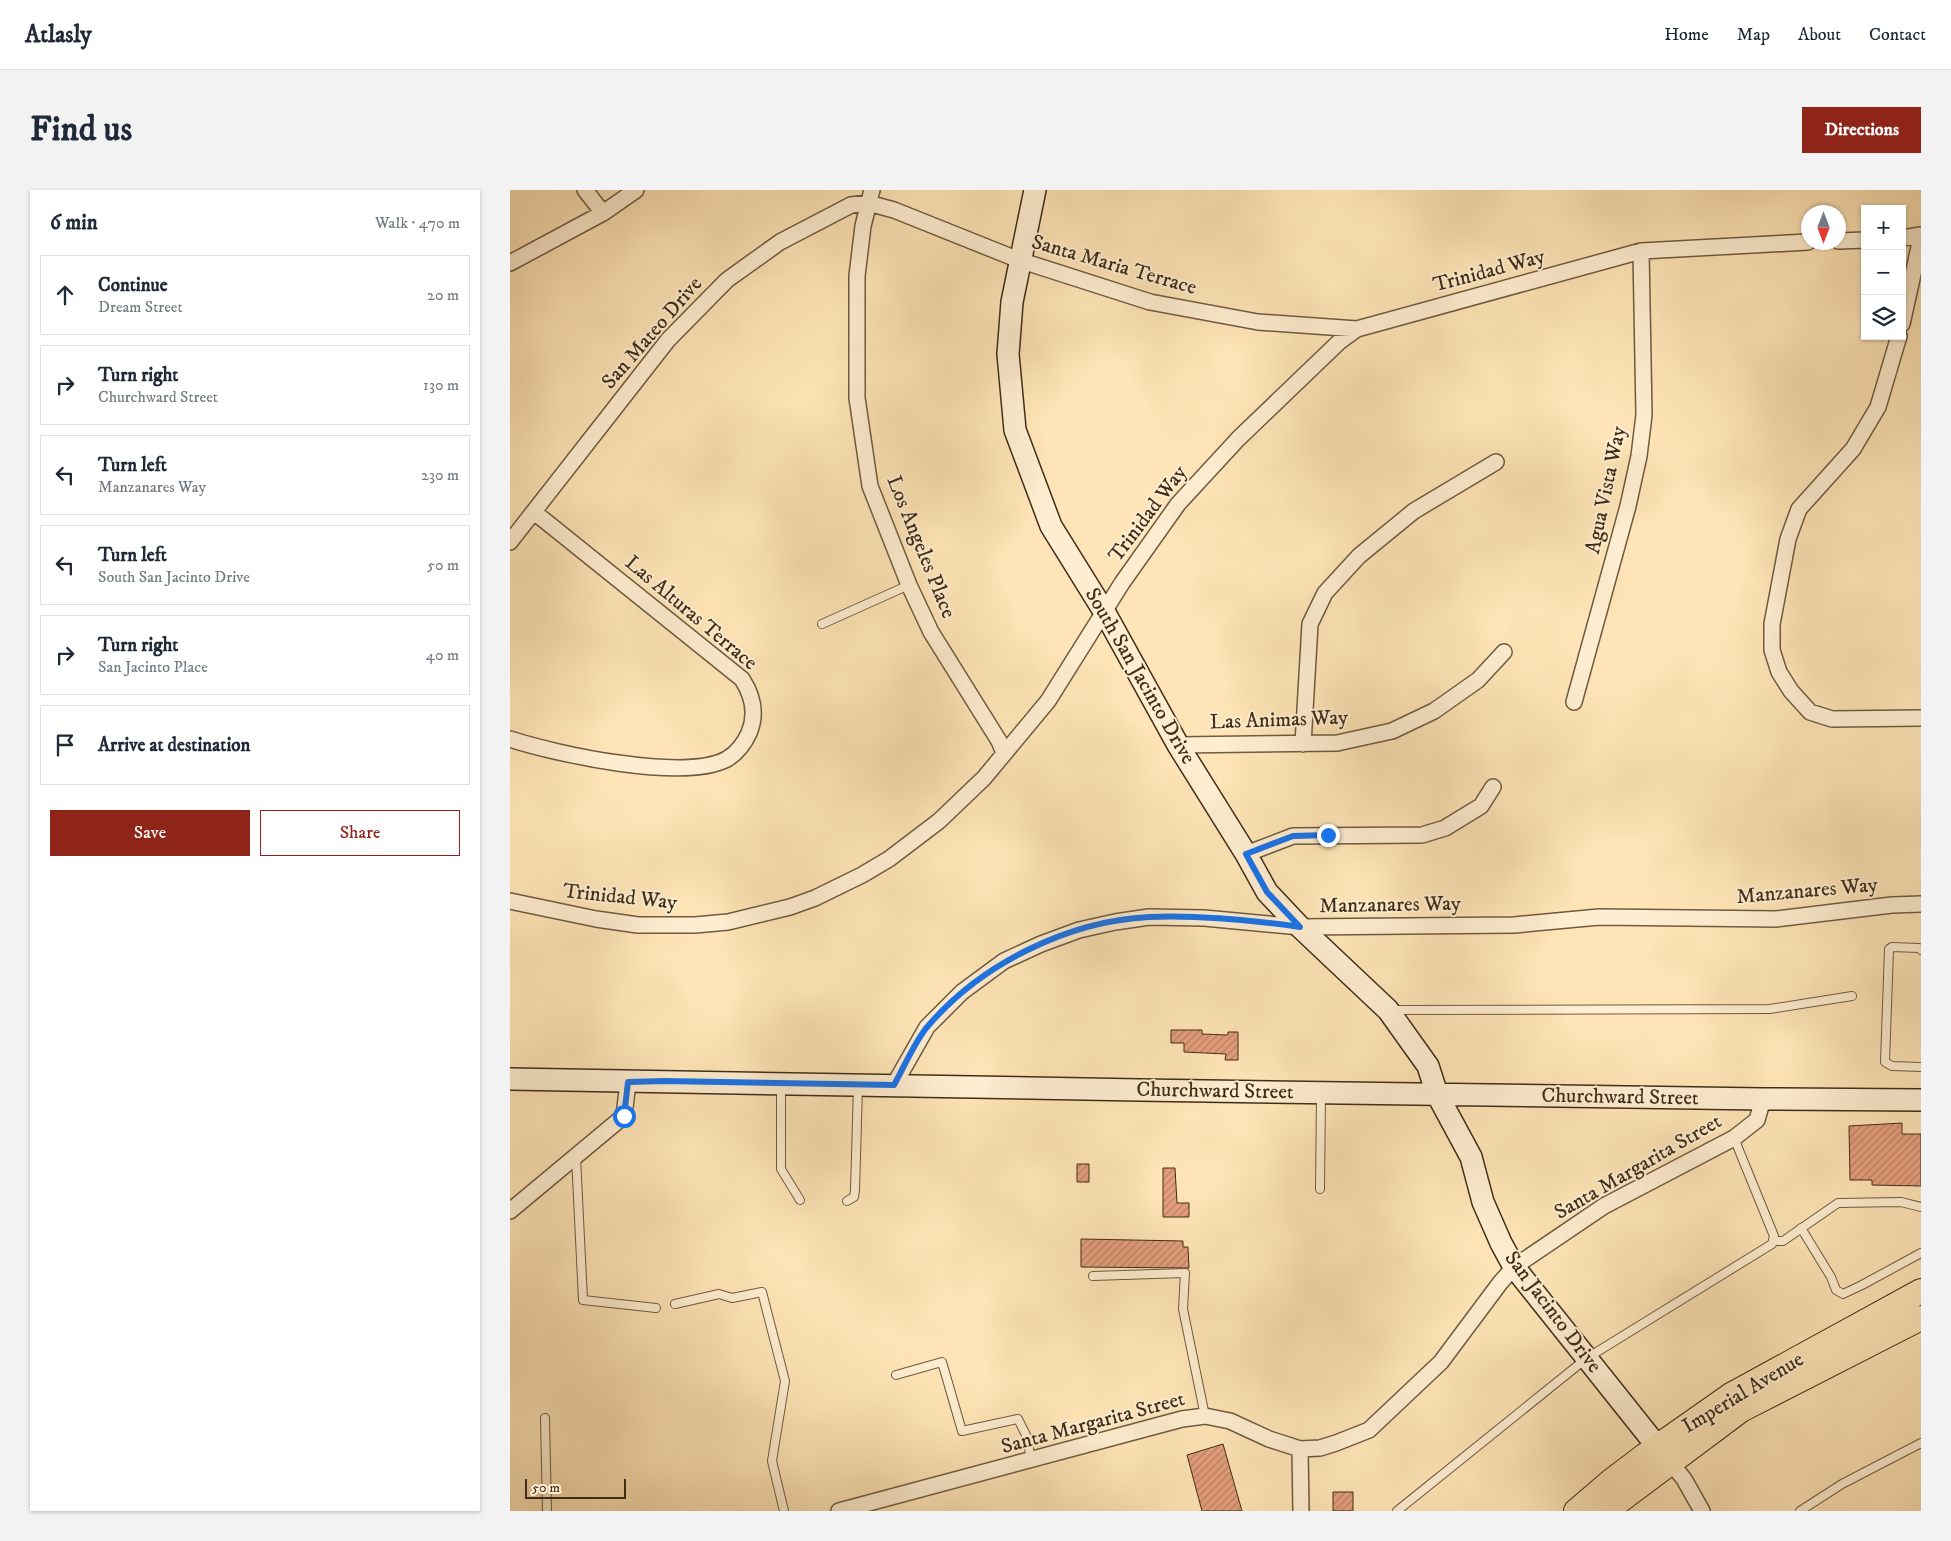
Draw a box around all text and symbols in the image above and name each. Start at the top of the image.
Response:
text: Atlasly [25,20,92,50]
text: Home [1664,24,1709,46]
text: Map [1737,24,1770,46]
text: About [1798,24,1841,46]
text: Contact [1869,24,1926,46]
button: Directions [1802,107,1921,153]
text: Find us [30,108,132,152]
north arrow [1801,205,1846,250]
map controls [1861,205,1906,340]
button: + [1861,205,1906,250]
text: 6 min [50,210,98,236]
text: Walk · 470 m [375,213,460,233]
street label: Santa Maria Terrace [1028,229,1200,301]
street label: Trinidad Way [1430,243,1549,298]
button: − [1861,250,1906,295]
street label: San Mateo Drive [596,271,708,395]
text: Continue [98,274,168,297]
icon: ahead [51,281,79,309]
text: 20 m [427,285,459,305]
button: layers [1861,295,1906,340]
text: Dream Street [98,297,183,317]
text: Turn right [98,364,178,387]
icon: right [51,371,79,399]
text: 130 m [423,375,459,395]
text: Churchward Street [98,387,218,407]
street label: Agua Vista Way [1580,423,1632,556]
text: Turn left [98,454,167,477]
street label: Trinidad Way [1103,460,1193,568]
icon: left [51,461,79,489]
text: 230 m [421,465,459,485]
street label: Los Angeles Place [881,472,962,622]
text: Manzanares Way [98,477,206,497]
text: Turn left [98,544,167,567]
street label: Las Alturas Terrace [619,550,763,676]
icon: left [51,551,79,579]
text: 50 m [427,555,459,575]
text: South San Jacinto Drive [98,567,250,587]
street label: South San Jacinto Drive [1079,583,1201,769]
text: Turn right [98,634,178,657]
icon: right [51,641,79,669]
text: 40 m [426,645,459,665]
text: San Jacinto Place [98,657,208,677]
street label: Las Animas Way [1209,705,1350,735]
icon: arrive [51,731,79,759]
text: Arrive at destination [98,734,250,757]
button: Save [50,810,250,856]
button: Share [260,810,460,856]
route end [1317,824,1340,847]
street label: Manzanares Way [1735,872,1880,910]
street label: Trinidad Way [562,878,679,916]
street label: Manzanares Way [1319,891,1462,919]
street label: Churchward Street [1136,1077,1294,1105]
street label: Churchward Street [1541,1083,1699,1111]
route start [613,1105,636,1128]
street label: Santa Margarita Street [1550,1108,1727,1226]
street label: San Jacinto Drive [1499,1246,1607,1378]
street label: Imperial Avenue [1678,1346,1809,1439]
street label: Santa Margarita Street [998,1386,1188,1460]
scale bar [525,1476,626,1499]
text: 50 m [532,1479,560,1497]

